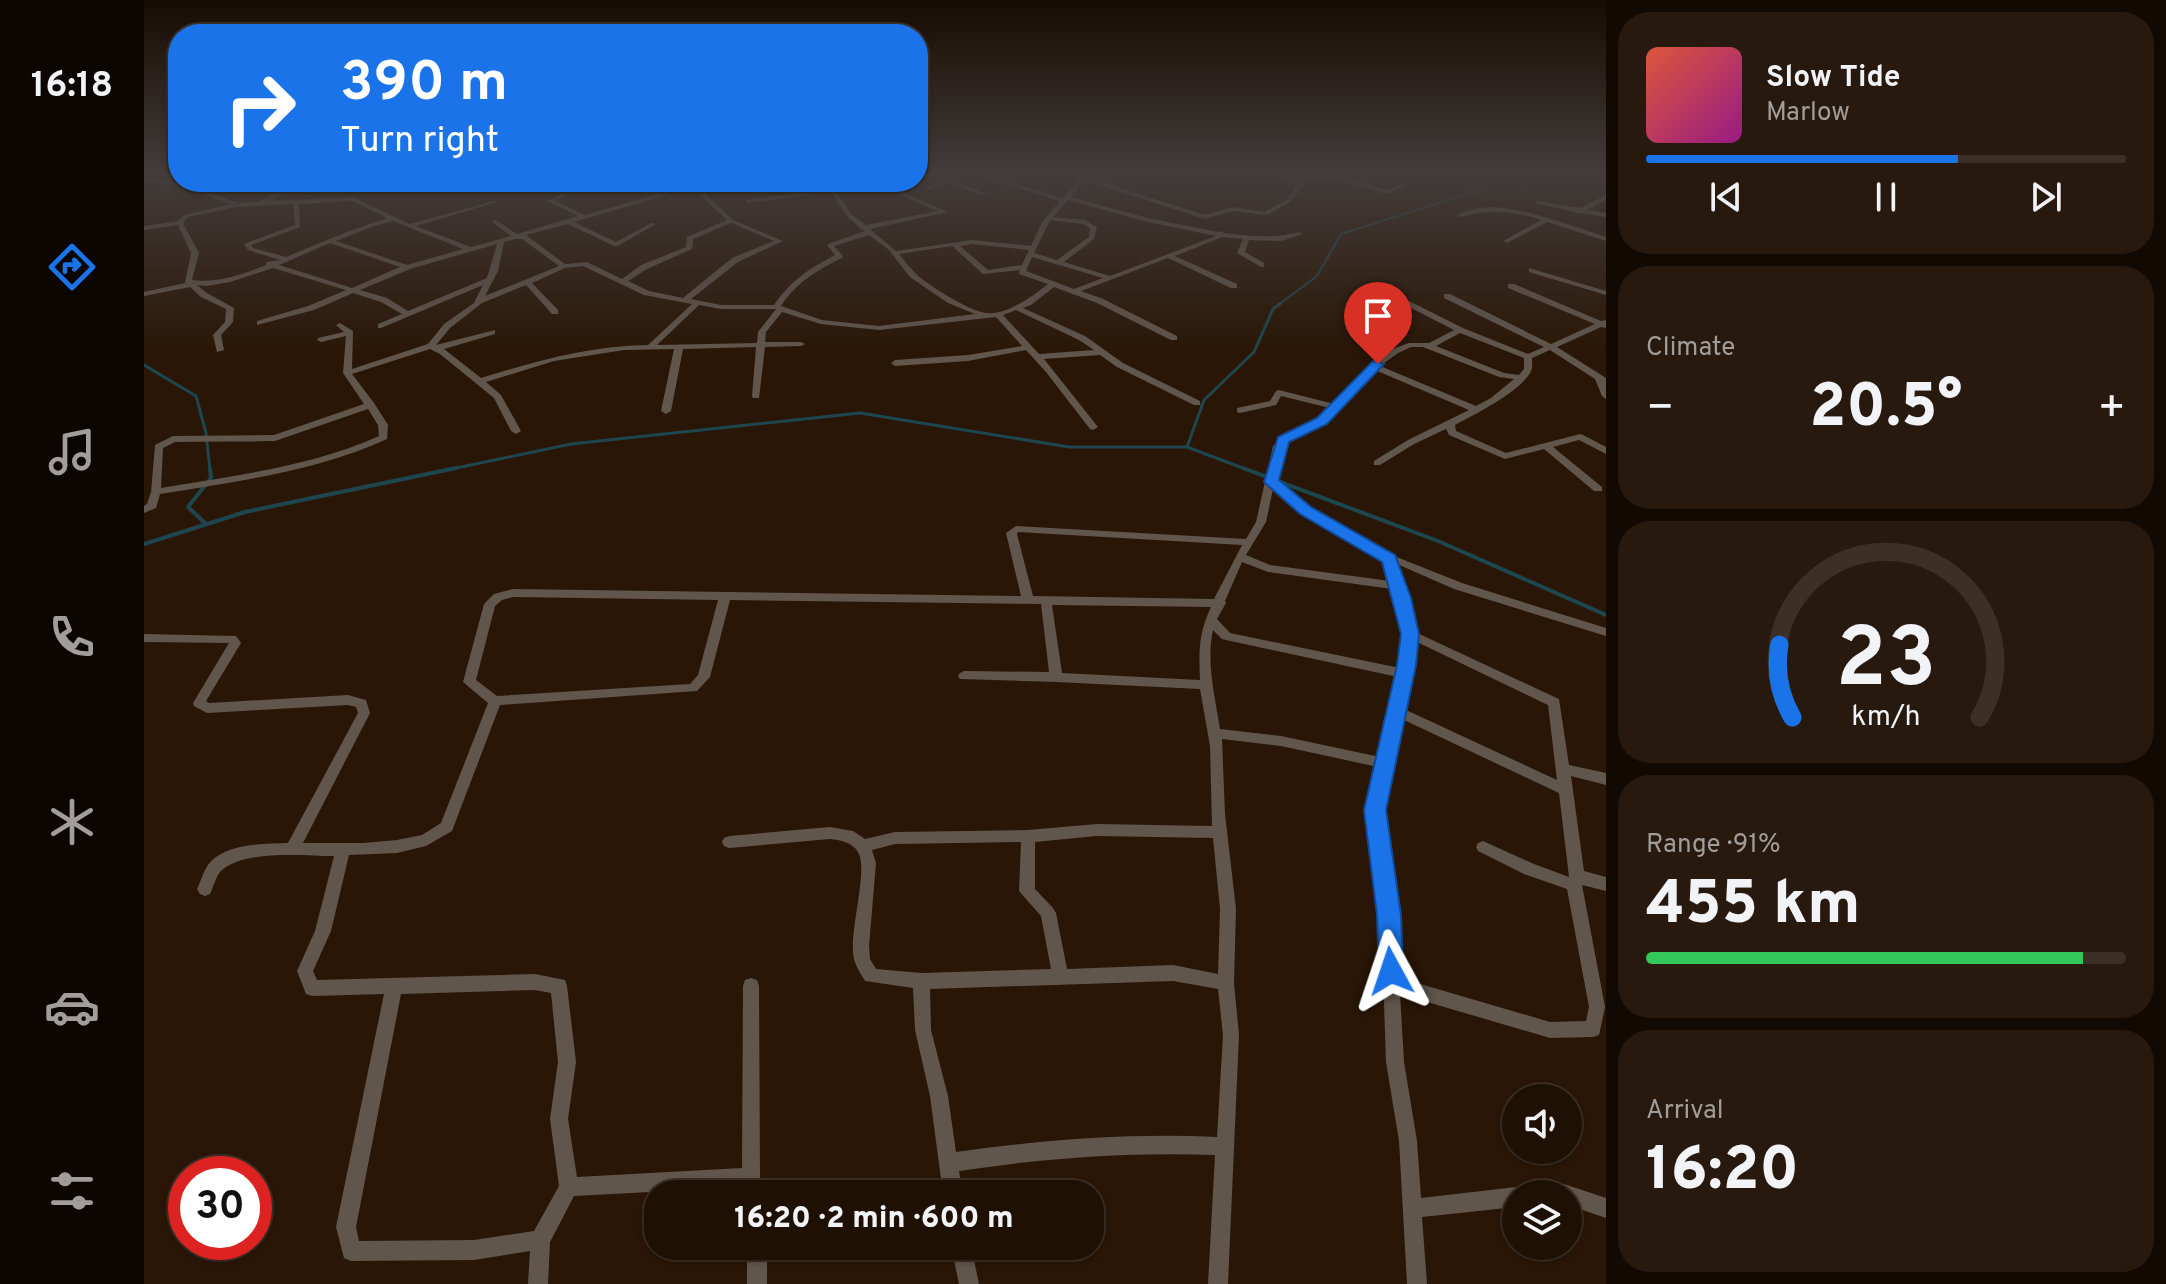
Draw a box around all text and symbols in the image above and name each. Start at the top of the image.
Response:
text: 390 m [340,50,508,120]
icon: right [208,56,312,160]
text: Slow Tide [1766,60,1900,97]
text: 16:18 [31,64,113,110]
text: Marlow [1766,97,1850,130]
text: Turn right [340,119,499,165]
icon: previous [1704,175,1748,219]
icon: pause [1864,175,1908,219]
icon: next [2024,175,2068,219]
icon: directions [44,239,100,295]
pin [1344,282,1412,364]
icon: arrive [1356,294,1400,338]
text: Climate [1646,332,1735,365]
text: 20.5° [1810,372,1962,448]
text: − [1646,382,1674,438]
text: + [2098,382,2126,438]
icon: music [44,424,100,480]
icon: phone [44,609,100,665]
text: 23 [1836,611,1936,716]
text: km/h [1851,700,1921,736]
icon: climate [44,794,100,850]
text: Range · 91% [1646,829,1781,862]
text: 455 km [1646,869,1860,945]
position arrow [1349,929,1433,1013]
icon: car [44,979,100,1035]
map controls [1502,1084,1582,1260]
button: sound [1502,1084,1582,1164]
text: Arrival [1646,1095,1724,1128]
text: 16:20 [1646,1135,1799,1211]
speed limit sign: 30 [168,1156,272,1260]
icon: filters [44,1163,100,1219]
button: layers [1502,1180,1582,1260]
text: 16:20 · 2 min · 600 m [734,1201,1014,1238]

